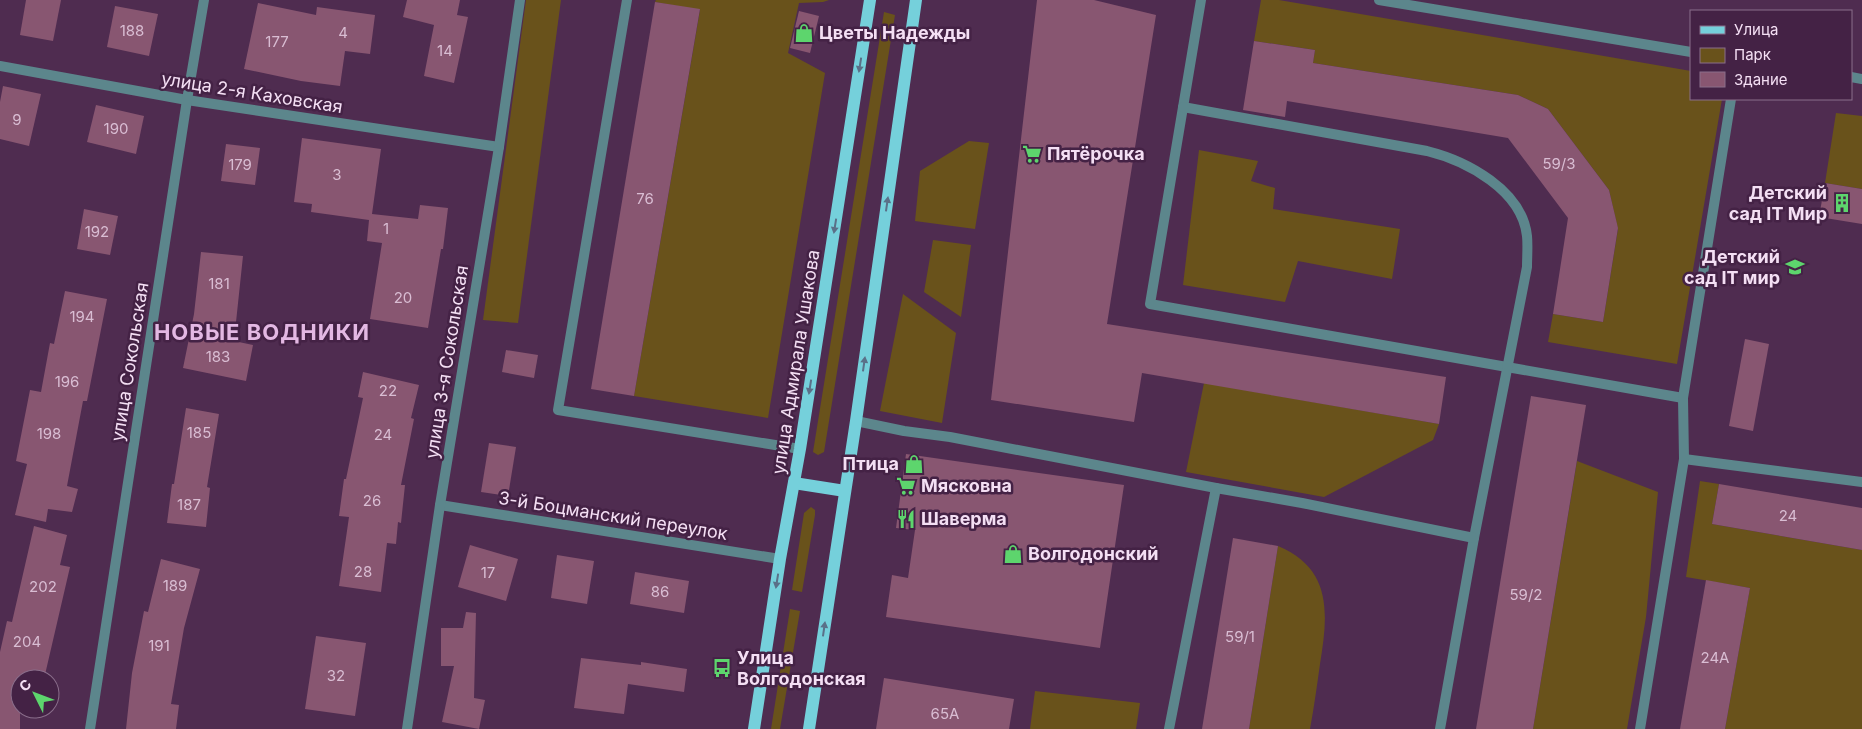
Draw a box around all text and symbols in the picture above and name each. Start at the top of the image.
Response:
legend [1690,10,1852,100]
text: Улица [1734,20,1778,39]
house number: 188 [120,21,144,40]
shop icon: Цветы Надежды [793,22,815,44]
place label: Цветы Надежды [819,22,970,43]
house number: 4 [338,23,348,42]
house number: 177 [265,32,289,51]
house number: 14 [437,41,453,60]
text: Парк [1734,45,1771,64]
one-way arrow [856,58,864,74]
street label: улица 2-я Каховская [160,68,344,117]
text: Здание [1734,70,1788,89]
house number: 9 [12,110,22,129]
house number: 190 [104,119,128,138]
supermarket icon: Пятёрочка [1021,143,1043,165]
place label: Пятёрочка [1047,143,1145,164]
house number: 59/3 [1542,154,1576,173]
house number: 179 [228,155,252,174]
house number: 3 [332,165,342,184]
place label: Детский сад IT Мир [1729,182,1827,224]
house number: 76 [636,189,654,208]
building icon: Детский сад IT Мир [1831,192,1853,214]
one-way arrow [883,195,891,211]
one-way arrow [831,218,839,234]
house number: 1 [383,219,389,238]
house number: 192 [85,222,109,241]
place label: Детский сад IT мир [1684,246,1780,288]
street label: улица Адмирала Ушакова [767,248,824,476]
school or university icon: Детский сад IT мир [1784,256,1806,278]
street label: улица 3-я Сокольская [421,264,472,460]
house number: 181 [208,274,230,293]
street label: улица Сокольская [107,281,152,443]
house number: 20 [394,288,412,307]
house number: 194 [69,307,95,326]
district label: НОВЫЕ ВОДНИКИ [154,319,370,345]
house number: 183 [206,347,230,366]
one-way arrow [860,356,868,372]
house number: 196 [55,372,79,391]
one-way arrow [806,379,814,395]
house number: 22 [379,381,397,400]
house number: 185 [187,423,211,442]
house number: 198 [37,424,61,443]
house number: 24 [374,425,392,444]
place label: Птица [843,453,899,474]
shop icon: Птица [903,453,925,475]
supermarket icon: Мясковна [895,475,917,497]
place label: Мясковна [921,475,1012,496]
street label: 3-й Боцманский переулок [497,487,729,544]
house number: 26 [363,491,381,510]
house number: 187 [177,495,201,514]
house number: 24 [1779,506,1797,525]
restaurant icon: Шаверма [895,508,917,530]
place label: Шаверма [921,508,1007,529]
shop icon: Волгодонский [1002,543,1024,565]
place label: Волгодонский [1028,543,1158,564]
house number: 28 [354,562,372,581]
house number: 17 [481,563,495,582]
one-way arrow [772,574,780,590]
house number: 189 [163,576,187,595]
house number: 202 [29,577,57,596]
house number: 86 [651,582,669,601]
house number: 59/2 [1510,585,1542,604]
one-way arrow [820,620,828,636]
house number: 59/1 [1225,627,1255,646]
house number: 204 [13,632,41,651]
house number: 191 [148,636,170,655]
place label: Улица Волгодонская [737,647,866,689]
house number: 24А [1701,648,1729,667]
bus stop icon: Улица Волгодонская [711,657,733,679]
house number: 32 [327,666,345,685]
north arrow [10,669,60,719]
text: С [15,675,35,695]
house number: 65А [931,704,959,723]

